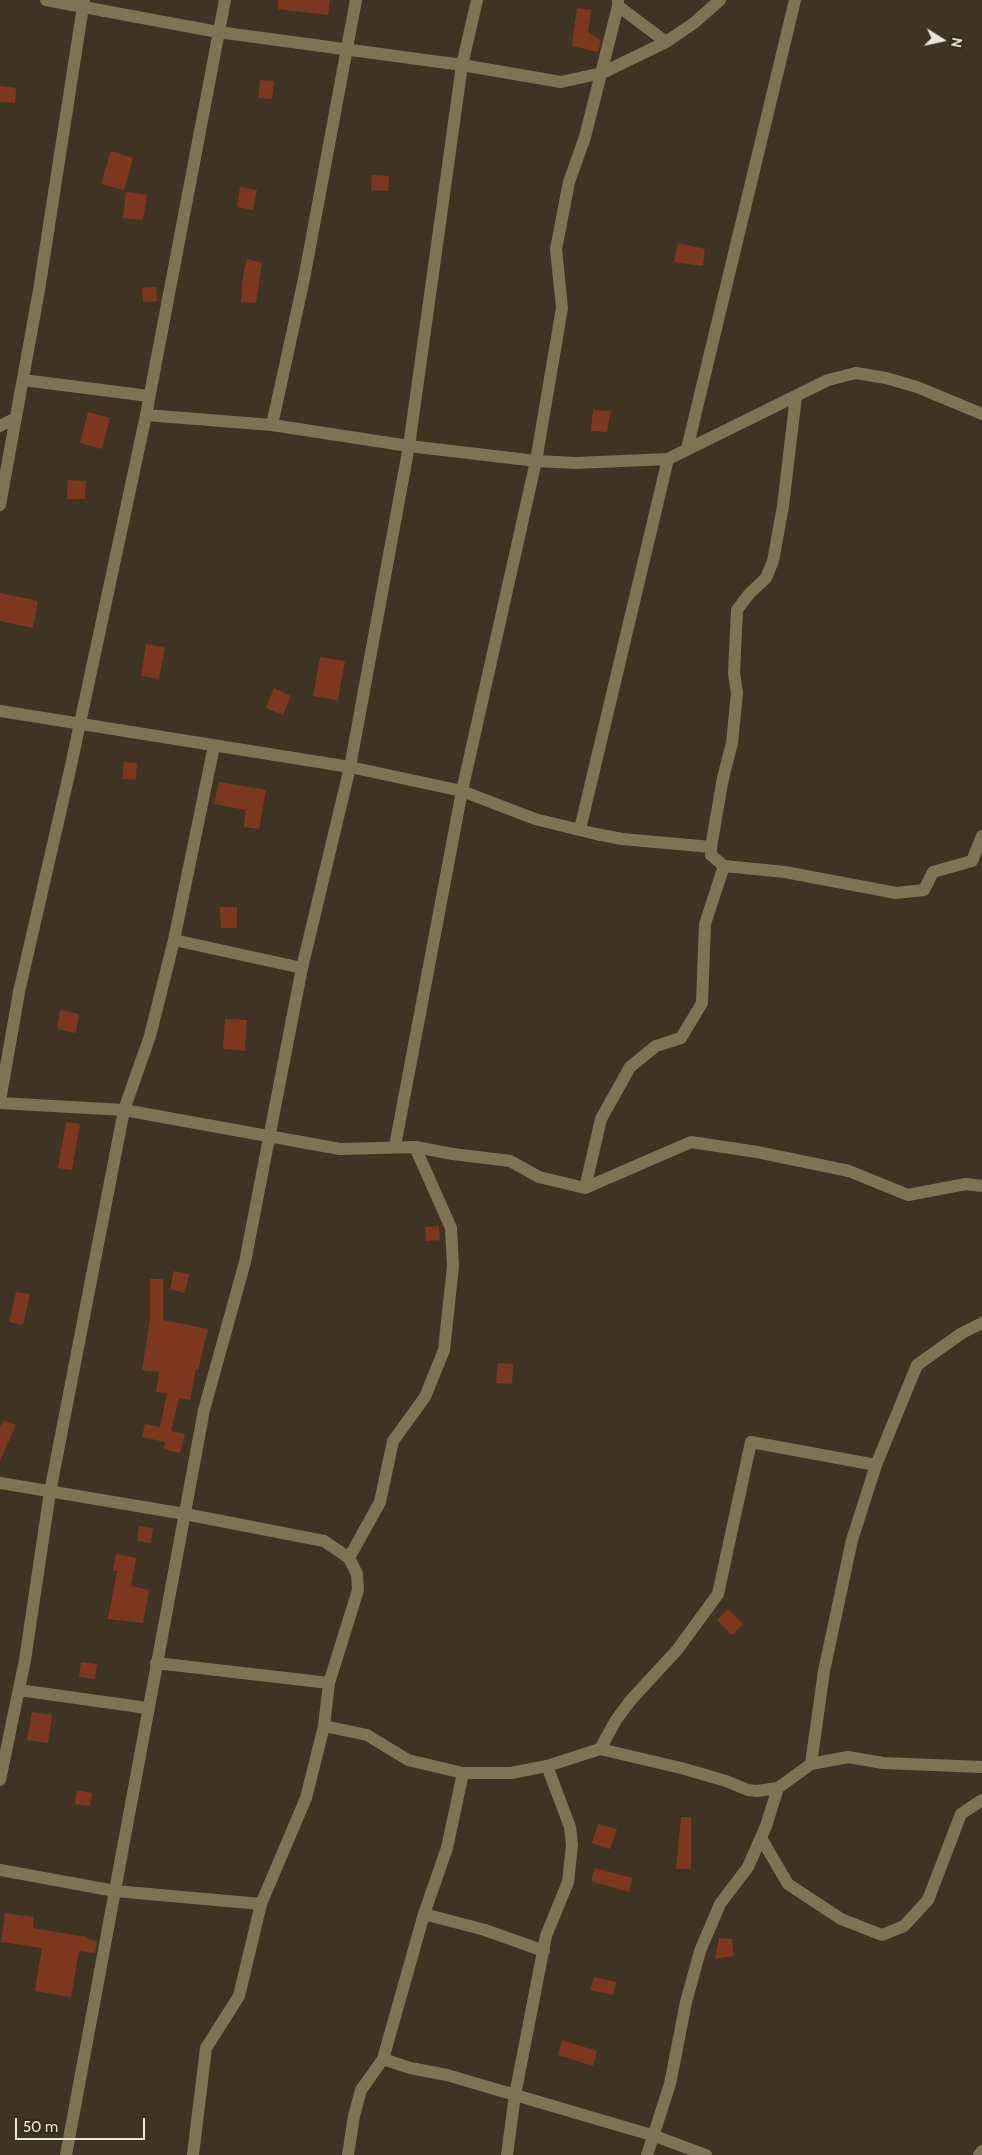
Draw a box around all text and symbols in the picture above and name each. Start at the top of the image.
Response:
north arrow [917,15,967,65]
text: N [947,36,966,49]
scale bar [18,2108,148,2140]
text: 50 m [23,2118,58,2136]

